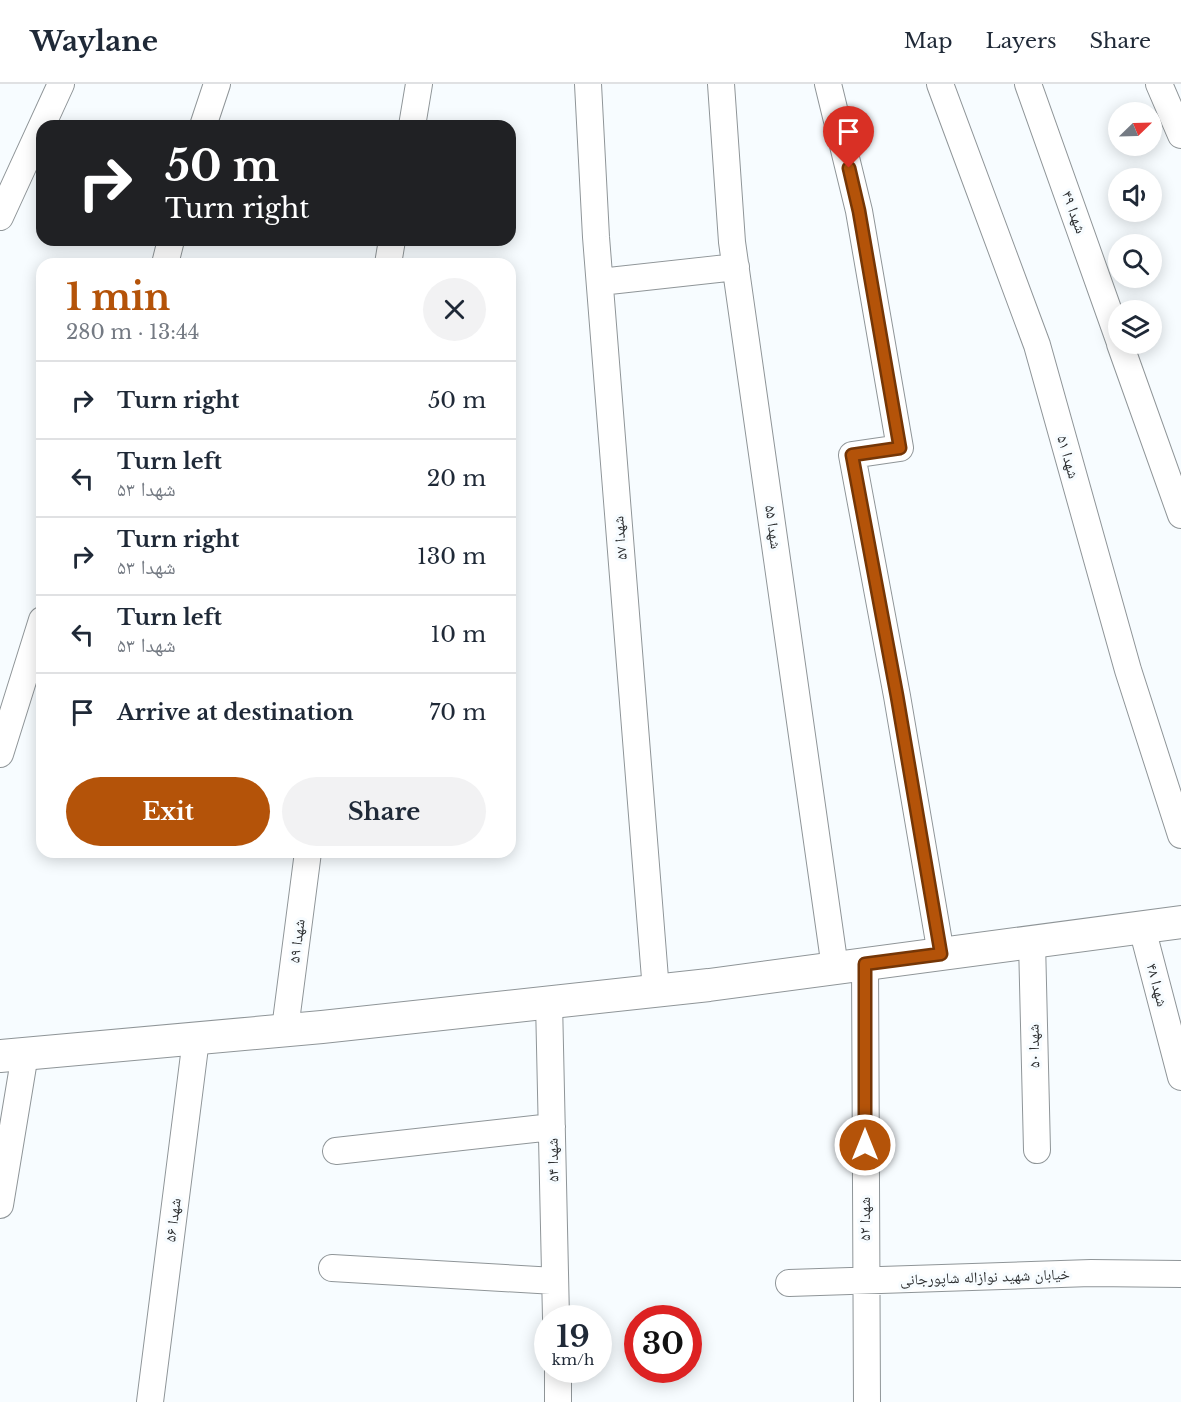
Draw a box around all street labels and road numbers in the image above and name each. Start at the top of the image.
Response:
street label: شهدا ۴۹ [1058,188,1091,236]
street label: شهدا ۵۱ [1053,433,1084,481]
street label: شهدا ۵۵ [761,504,786,550]
street label: شهدا ۵۷ [608,515,631,561]
street label: شهدا ۵۹ [284,918,309,964]
street label: شهدا ۴۸ [1143,961,1172,1009]
street label: شهدا ۵۰ [1024,1024,1043,1068]
street label: شهدا ۵۴ [543,1138,562,1182]
street label: شهدا ۵۶ [160,1197,185,1243]
street label: شهدا ۵۲ [855,1197,874,1241]
street label: خیابان شهید نوازاله شاپورجانی [900,1264,1071,1290]

